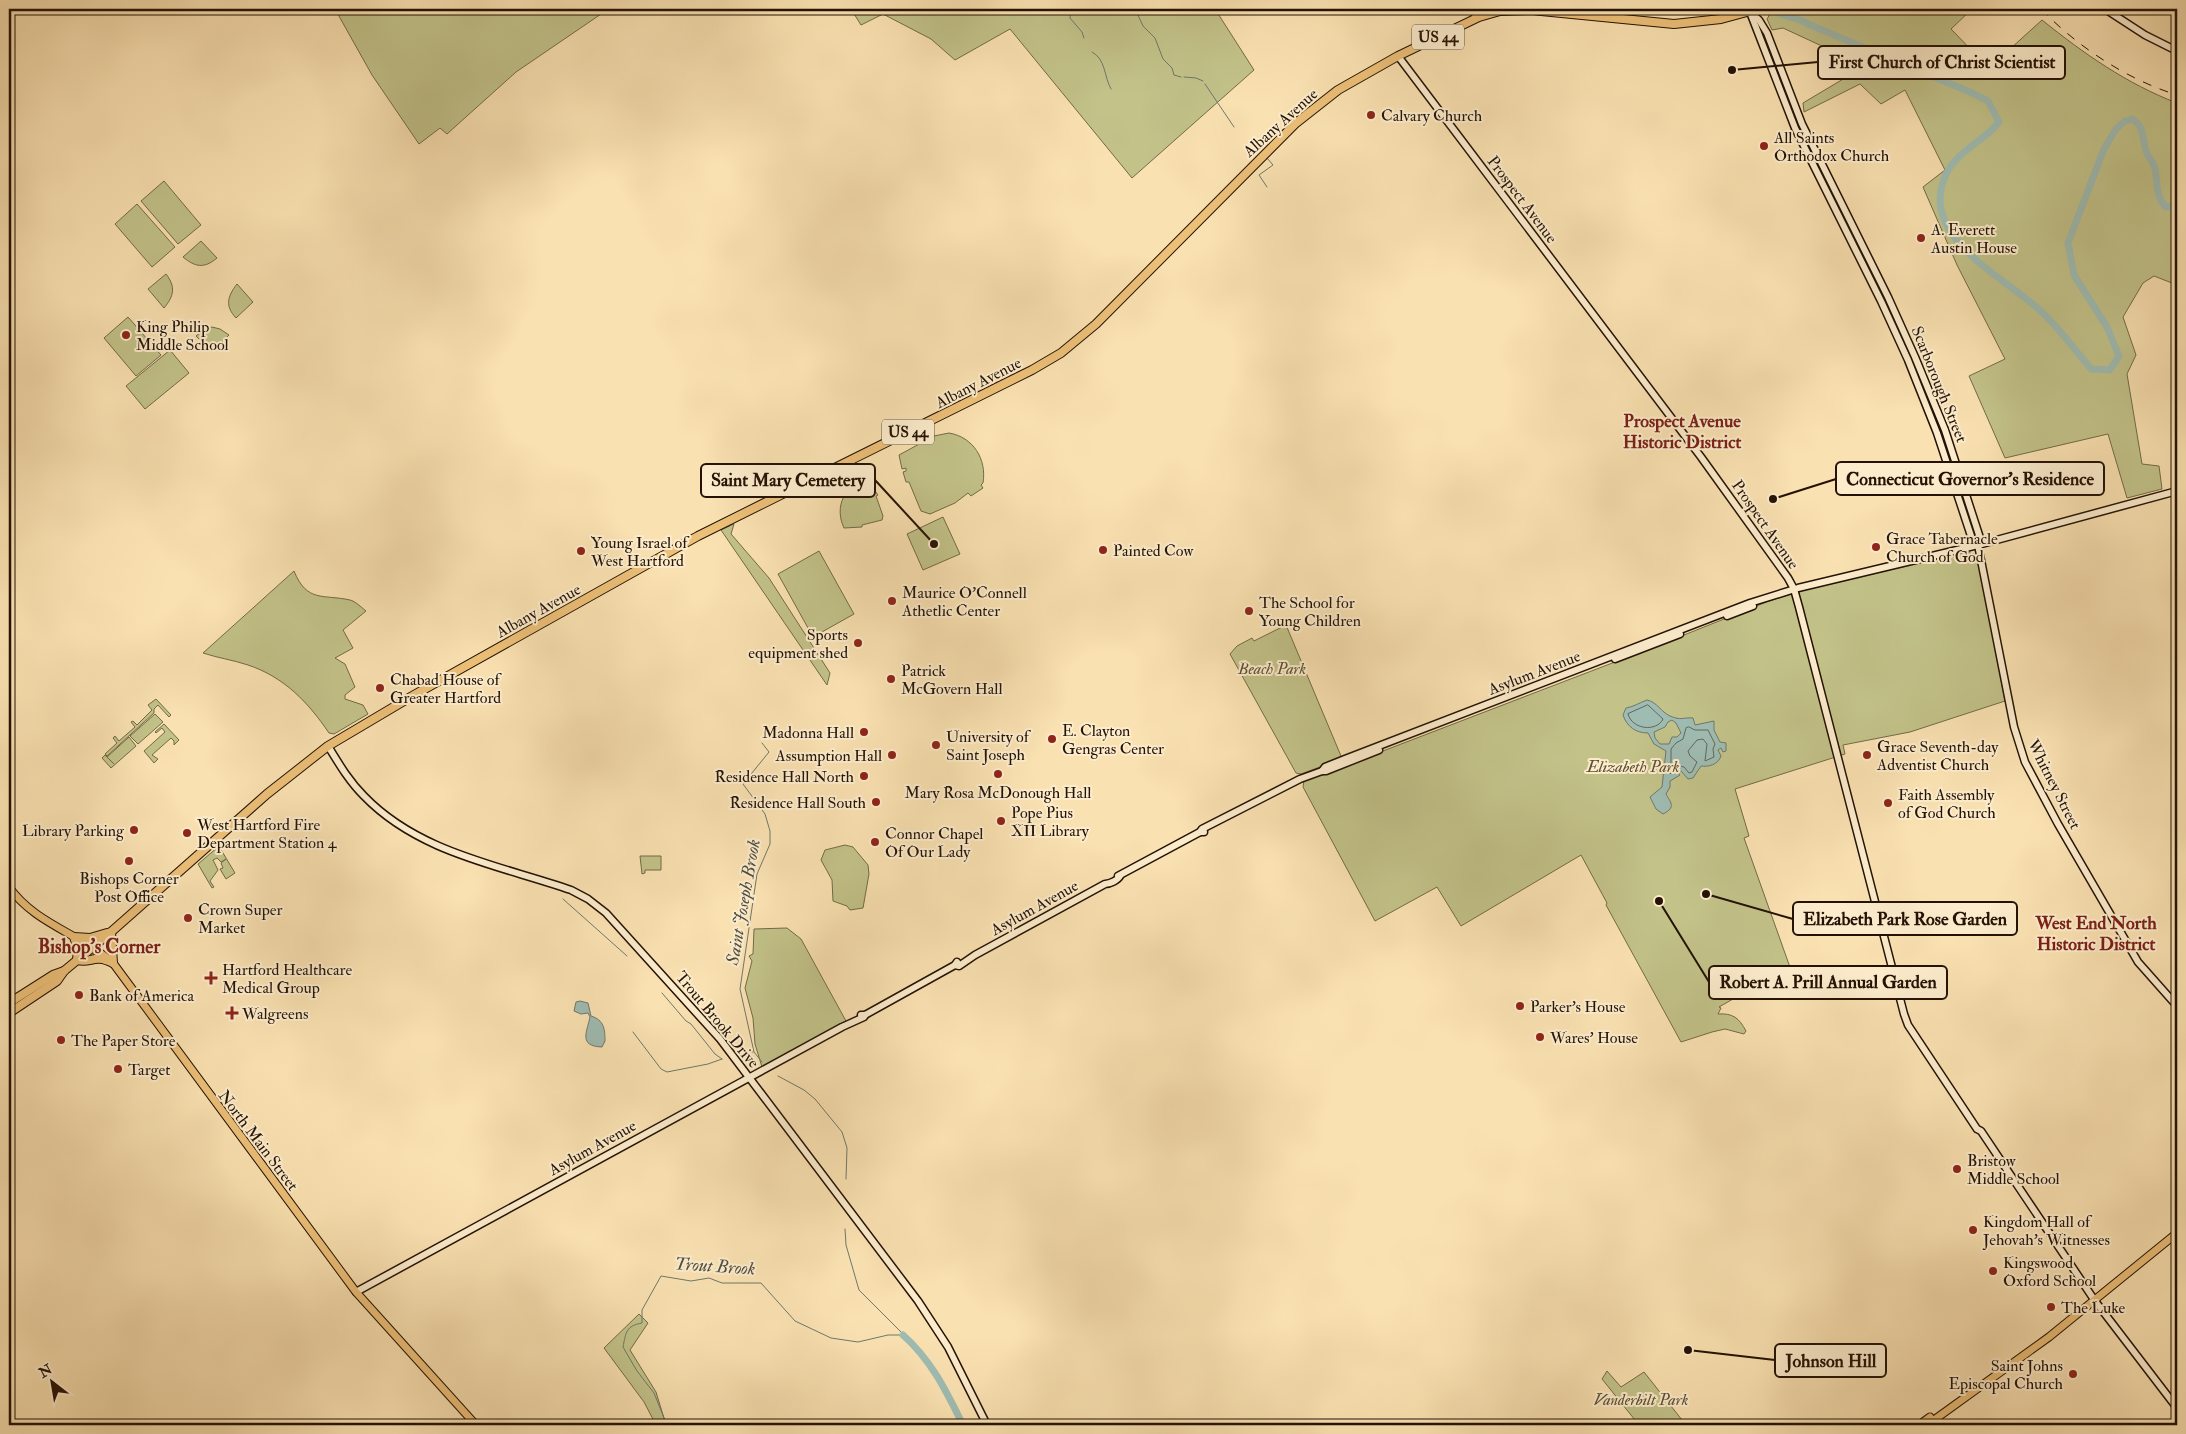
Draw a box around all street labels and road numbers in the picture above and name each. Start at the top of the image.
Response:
road number: US 44 [1412,24,1464,50]
street label: Albany Avenue [1239,84,1322,162]
street label: Prospect Avenue [1482,152,1562,248]
street label: Scarborough Street [1907,323,1971,445]
street label: Albany Avenue [931,353,1025,413]
road number: US 44 [882,420,934,444]
street label: Prospect Avenue [1726,476,1803,574]
street label: Albany Avenue [492,579,584,643]
street label: Asylum Avenue [1485,646,1584,700]
street label: Whitney Street [2022,735,2085,833]
street label: Asylum Avenue [986,875,1082,941]
street label: Trout Brook Drive [671,967,764,1072]
street label: North Main Street [214,1086,303,1195]
street label: Asylum Avenue [544,1115,640,1181]

